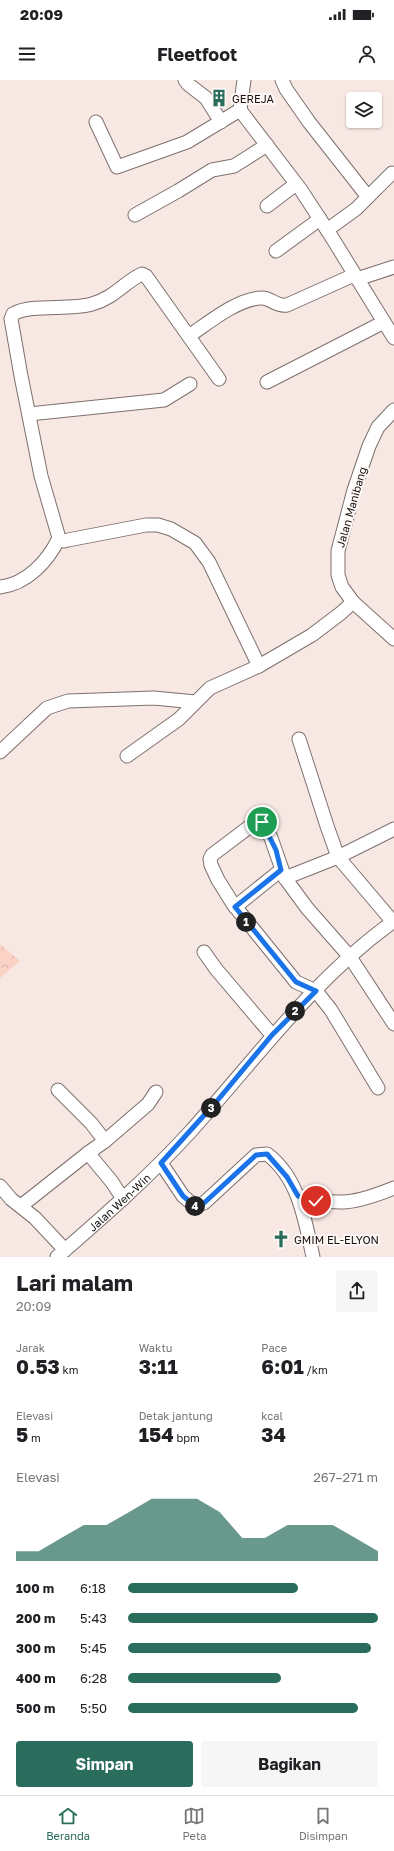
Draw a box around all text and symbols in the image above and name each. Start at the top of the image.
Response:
text: 20:09 [20,5,63,23]
icon: menu [16,43,38,65]
text: Fleetfoot [157,43,237,65]
icon: person [356,43,378,65]
building icon: GEREJA [209,88,229,108]
place label: GEREJA [232,92,274,105]
map controls [346,92,382,128]
button: layers [346,92,382,128]
street label: Jalan Manibang [333,465,369,549]
pin [245,805,279,839]
icon: arrive [251,811,273,833]
pin: 1 [236,912,256,932]
text: 1 [243,915,249,928]
pin: 2 [285,1001,305,1021]
text: 2 [292,1004,298,1017]
pin: 3 [201,1098,221,1118]
text: 3 [208,1101,214,1114]
street label: Jalan Wen-Win [85,1170,153,1233]
pin [299,1184,333,1218]
icon: check [305,1190,327,1212]
pin: 4 [185,1196,205,1216]
text: 4 [192,1199,198,1212]
church icon: GMIM EL-ELYON [271,1229,291,1249]
place label: GMIM EL-ELYON [294,1233,379,1246]
text: Lari malam [16,1269,133,1296]
button: share [336,1270,378,1312]
text: 20:09 [16,1298,51,1314]
text: Jarak [16,1341,45,1354]
text: Waktu [139,1341,172,1354]
text: Pace [261,1341,287,1354]
text: 0.53 [16,1354,60,1378]
text: 3:11 [139,1354,178,1378]
text: 6:01 [261,1354,304,1378]
text: km [60,1363,79,1376]
text: /km [304,1363,328,1376]
text: Elevasi [16,1409,53,1422]
text: Detak jantung [139,1409,213,1422]
text: kcal [261,1409,283,1422]
text: 5 [16,1422,28,1446]
text: 154 [139,1422,174,1446]
text: 34 [261,1422,286,1446]
text: m [28,1431,41,1444]
text: bpm [174,1431,200,1444]
text: Elevasi [16,1469,60,1485]
text: 267–271 m [313,1469,378,1485]
text: 100 m [16,1580,54,1596]
text: 6:18 [80,1580,106,1596]
text: 200 m [16,1610,55,1626]
text: 5:43 [80,1610,107,1626]
text: 300 m [16,1640,55,1656]
text: 5:45 [80,1640,107,1656]
text: 400 m [16,1670,56,1686]
text: 6:28 [80,1670,107,1686]
text: 500 m [16,1700,55,1716]
text: 5:50 [80,1700,107,1716]
button: Simpan [16,1741,193,1787]
button: Bagikan [201,1741,378,1787]
tab: Beranda [46,1805,90,1842]
tab: Peta [182,1805,207,1842]
tab: Disimpan [299,1805,348,1842]

